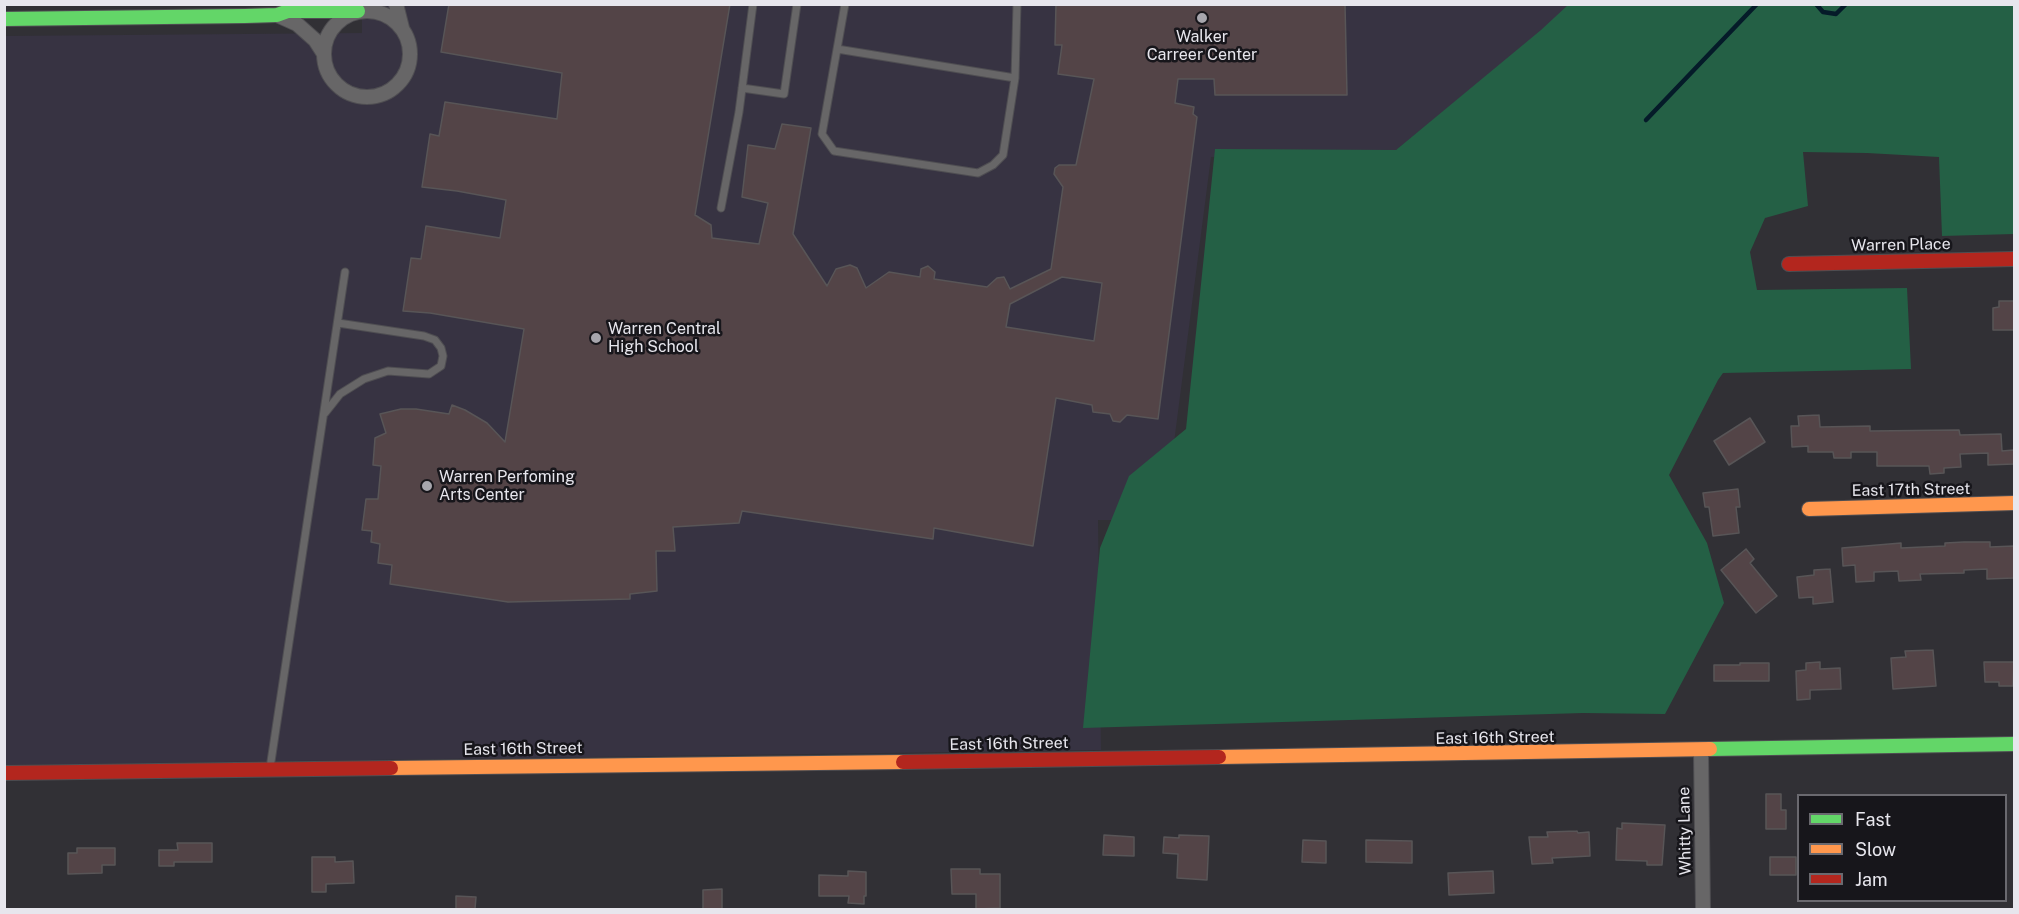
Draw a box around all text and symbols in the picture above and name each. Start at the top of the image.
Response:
marker: Walker Carreer Center [1195,11,1209,25]
place label: Walker Carreer Center [1147,27,1257,65]
street label: Warren Place [1851,235,1951,255]
place label: Warren Central High School [608,319,721,357]
marker: Warren Central High School [589,331,603,345]
place label: Warren Perfoming Arts Center [439,467,575,505]
marker: Warren Perfoming Arts Center [420,479,434,493]
street label: East 17th Street [1851,479,1971,501]
street label: East 16th Street [1435,727,1555,749]
street label: East 16th Street [949,733,1069,755]
street label: East 16th Street [463,738,583,760]
street label: Whitty Lane [1675,787,1695,875]
legend [1797,794,2007,902]
text: Fast [1855,809,1891,830]
text: Slow [1855,839,1896,860]
text: Jam [1855,869,1888,890]

